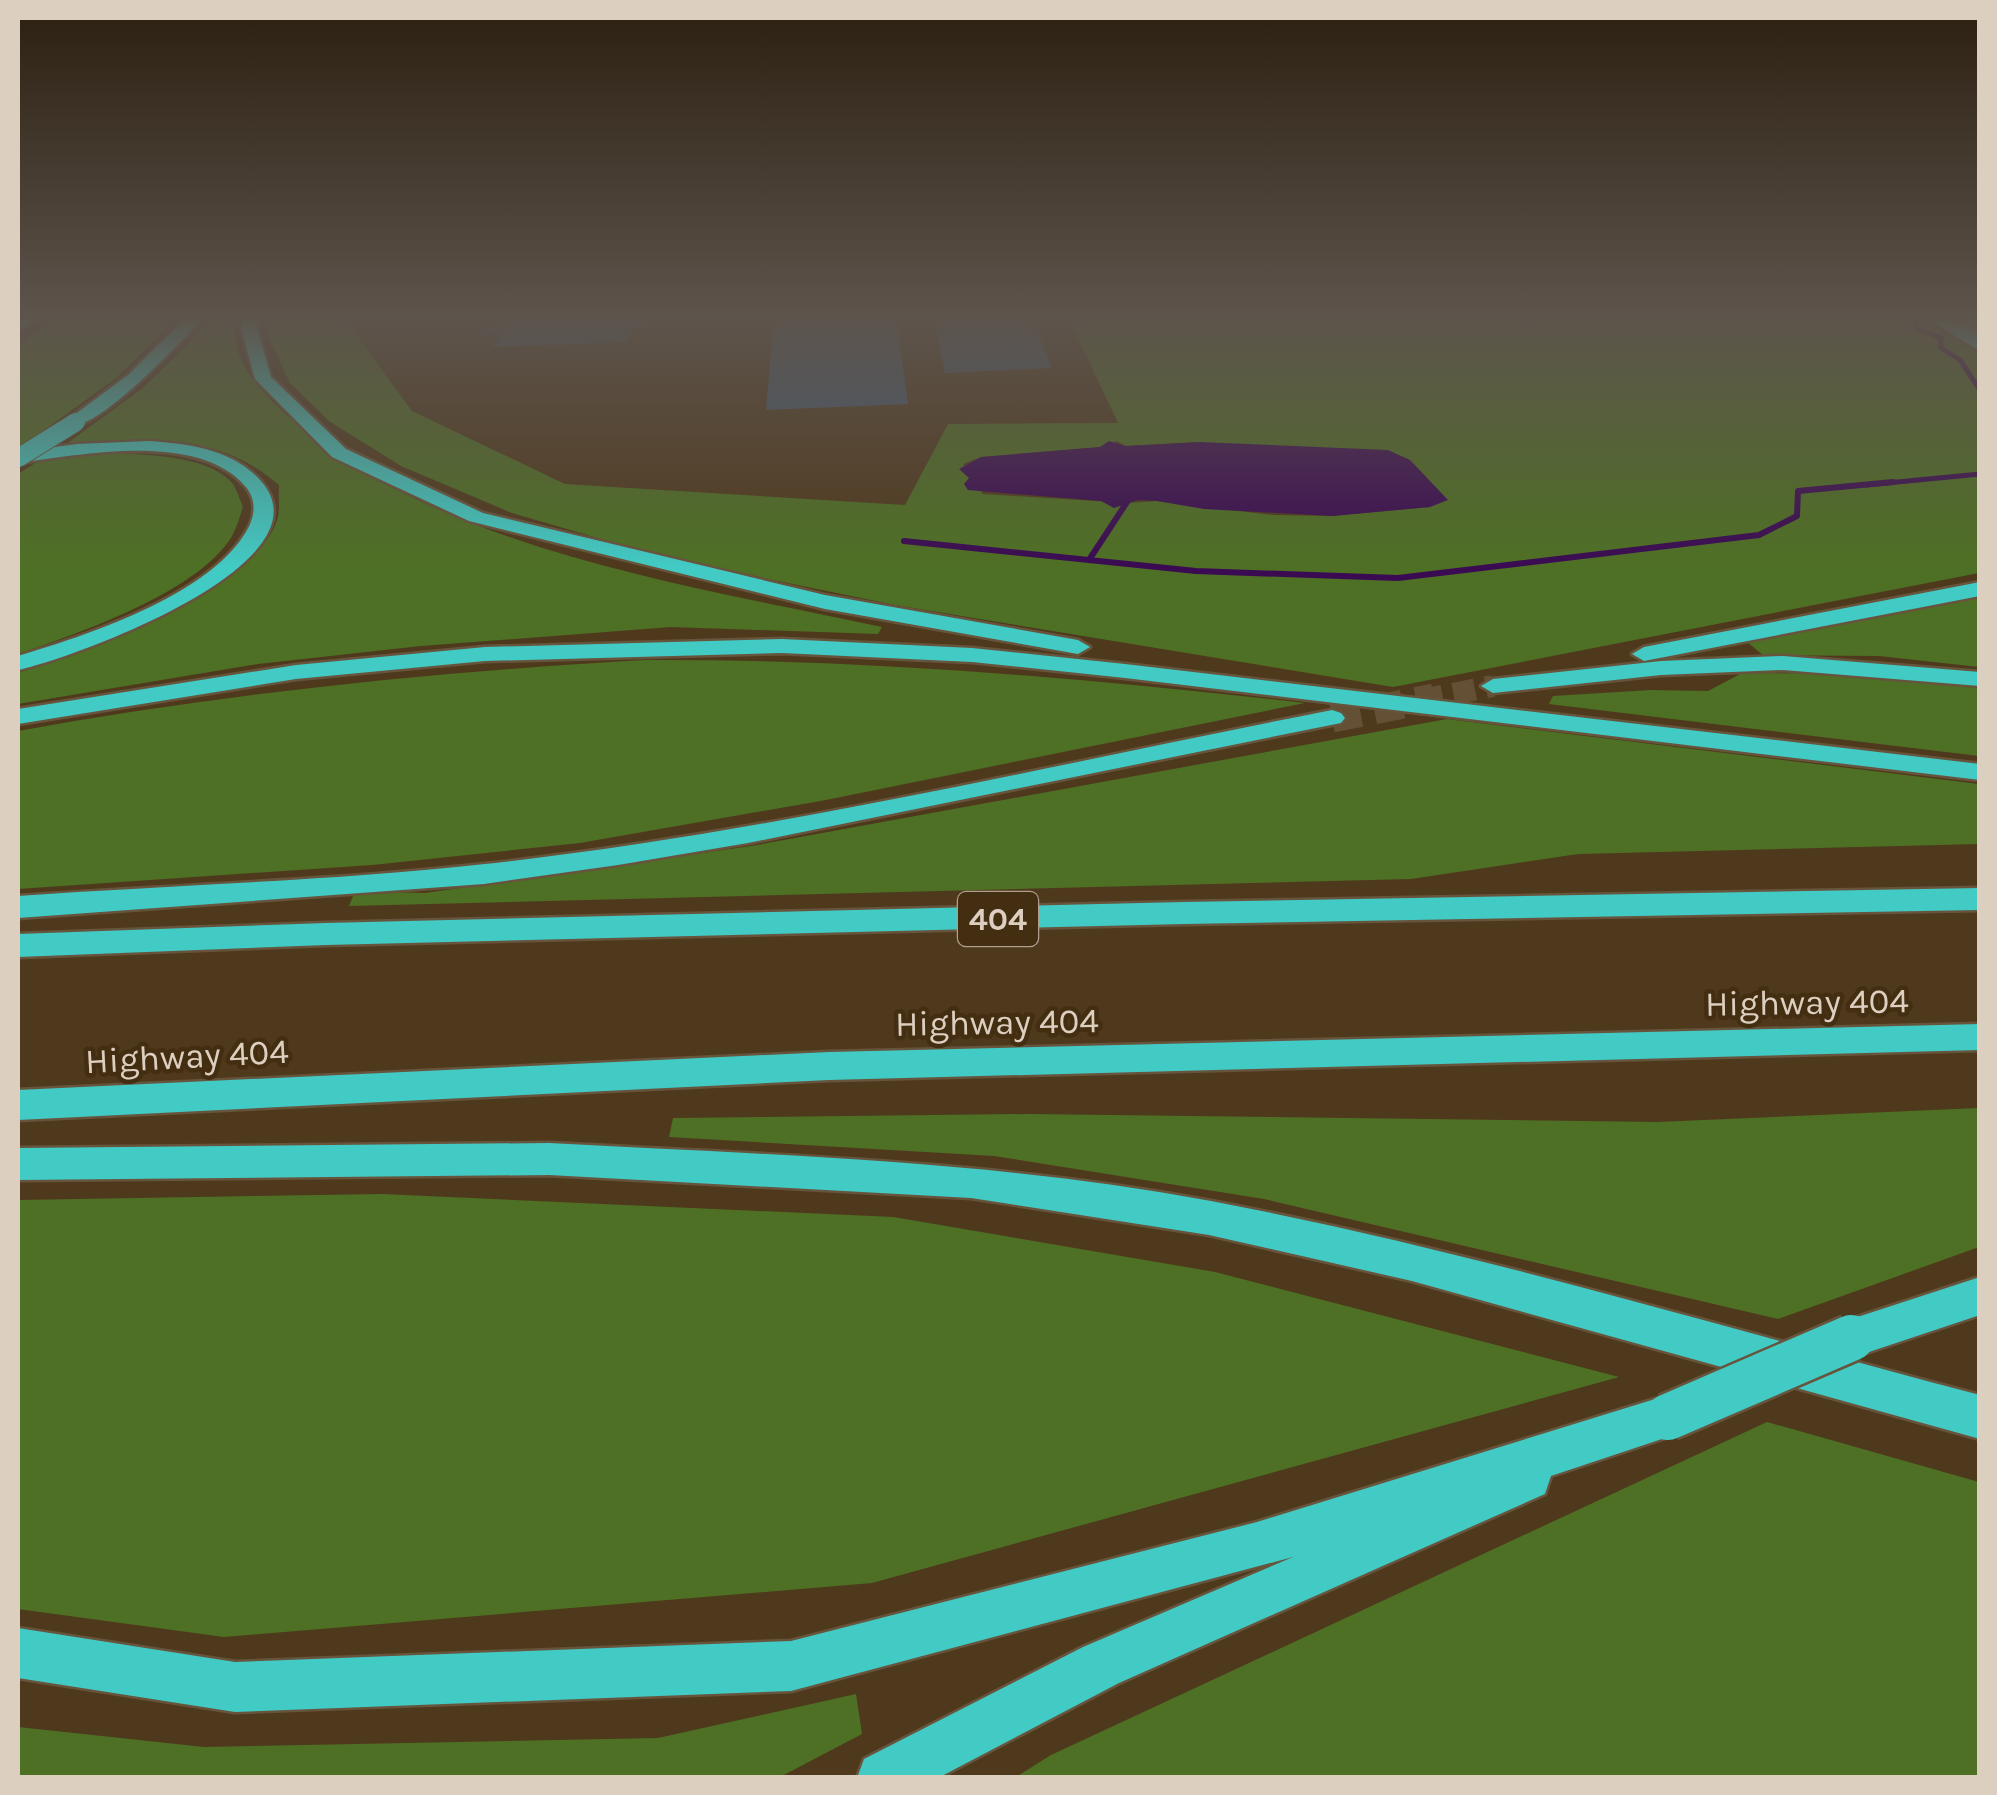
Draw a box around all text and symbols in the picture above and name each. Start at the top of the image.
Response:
road number: 404 [958,892,1038,946]
street label: Highway 404 [1705,980,1909,1025]
street label: Highway 404 [895,1000,1099,1045]
street label: Highway 404 [84,1031,290,1082]

